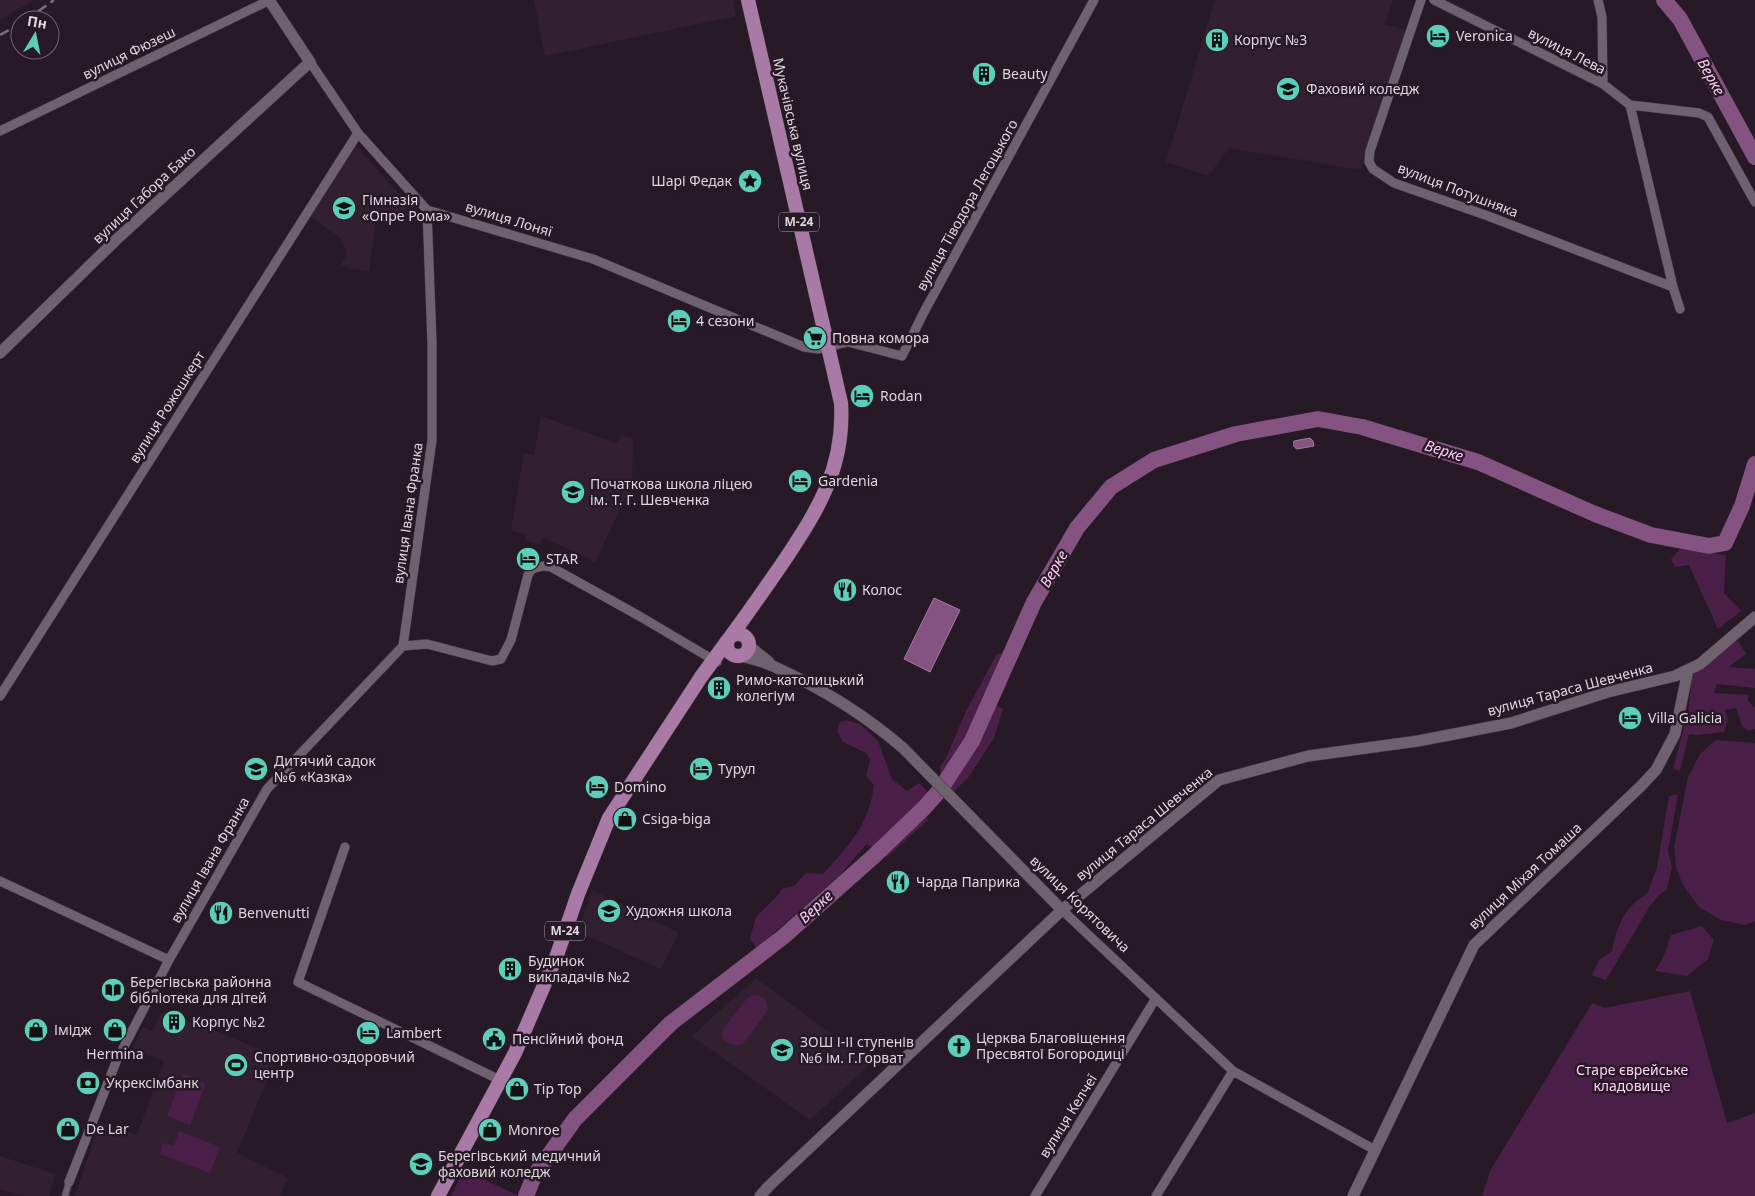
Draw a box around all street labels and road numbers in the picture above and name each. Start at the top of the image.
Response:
street label: вулиця Фюзеш [79,22,178,83]
street label: вулиця Лева [1525,23,1609,78]
street label: Мукачівська вулиця [769,56,818,192]
street label: вулиця Тіводора Легоцького [911,116,1022,294]
street label: вулиця Габора Бако [88,142,199,247]
street label: вулиця Потушняка [1395,158,1521,221]
street label: вулиця Лоняї [463,196,555,241]
road number: М-24 [779,212,819,232]
street label: вулиця Рожошкерт [124,347,209,466]
street label: вулиця Івана Франка [388,441,427,585]
street label: вулиця Тараса Шевченка [1485,657,1655,720]
street label: вулиця Тараса Шевченка [1071,763,1216,885]
street label: вулиця Івана Франка [166,793,253,926]
street label: вулиця Міхая Томаша [1464,818,1585,933]
street label: вулиця Корятовича [1026,851,1134,956]
road number: М-24 [545,921,585,940]
street label: вулиця Келчеї [1034,1070,1101,1161]

